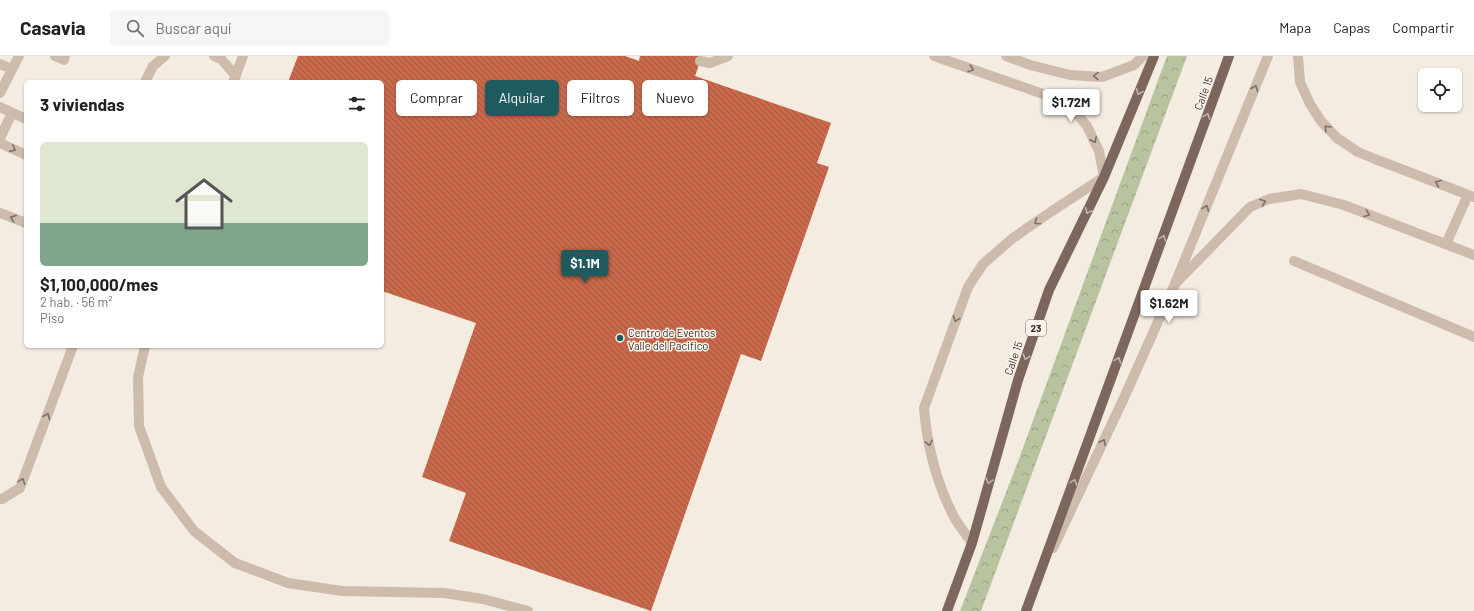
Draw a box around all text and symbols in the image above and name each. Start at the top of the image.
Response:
search box [110,10,390,46]
text: Casavia [20,16,86,39]
icon: search [124,17,146,39]
text: Buscar aquí [156,19,231,37]
text: Mapa [1279,19,1311,36]
text: Capas [1333,19,1370,36]
text: Compartir [1392,19,1454,36]
one-way arrow [967,64,974,72]
map controls [1418,68,1462,112]
button: locate [1418,68,1462,112]
one-way arrow [1093,72,1099,80]
street label: Calle 15 [1191,74,1215,112]
chip: Comprar [396,80,477,116]
chip: Alquilar [485,80,559,116]
chip: Filtros [567,80,634,116]
chip: Nuevo [642,80,708,116]
one-way arrow [1250,84,1258,92]
one-way arrow [1136,88,1144,96]
pin: $1.72M [1038,89,1104,123]
icon: filters [346,93,368,115]
text: 3 viviendas [40,94,125,114]
text: $1.72M [1052,94,1090,110]
one-way arrow [1203,113,1211,120]
one-way arrow [1324,125,1332,133]
one-way arrow [1089,136,1097,143]
one-way arrow [9,144,16,152]
icon: home [168,168,240,240]
one-way arrow [1434,180,1441,188]
one-way arrow [1258,199,1266,207]
one-way arrow [1201,204,1209,211]
one-way arrow [1085,207,1093,215]
one-way arrow [1364,209,1371,217]
one-way arrow [10,214,17,223]
one-way arrow [1034,217,1041,224]
one-way arrow [1158,235,1166,242]
pin: $1.1M [557,250,613,284]
text: $1.1M [570,255,600,271]
text: $1,100,000/mes [40,274,158,294]
pin: $1.62M [1136,290,1202,324]
text: 2 hab. · 56 m² [40,294,113,310]
text: $1.62M [1149,295,1189,311]
text: Piso [40,310,64,326]
one-way arrow [953,315,961,322]
road number: 23 [1026,320,1046,336]
place label: Centro de Eventos Valle del Pacifico [628,326,715,352]
marker: Centro de Eventos Valle del Pacifico [615,333,625,343]
street label: Calle 15 [1001,339,1025,377]
one-way arrow [1022,353,1031,360]
one-way arrow [1114,357,1122,364]
one-way arrow [42,412,50,420]
one-way arrow [924,439,932,446]
one-way arrow [1098,439,1106,447]
one-way arrow [18,477,26,484]
one-way arrow [985,478,994,485]
one-way arrow [1069,479,1077,486]

